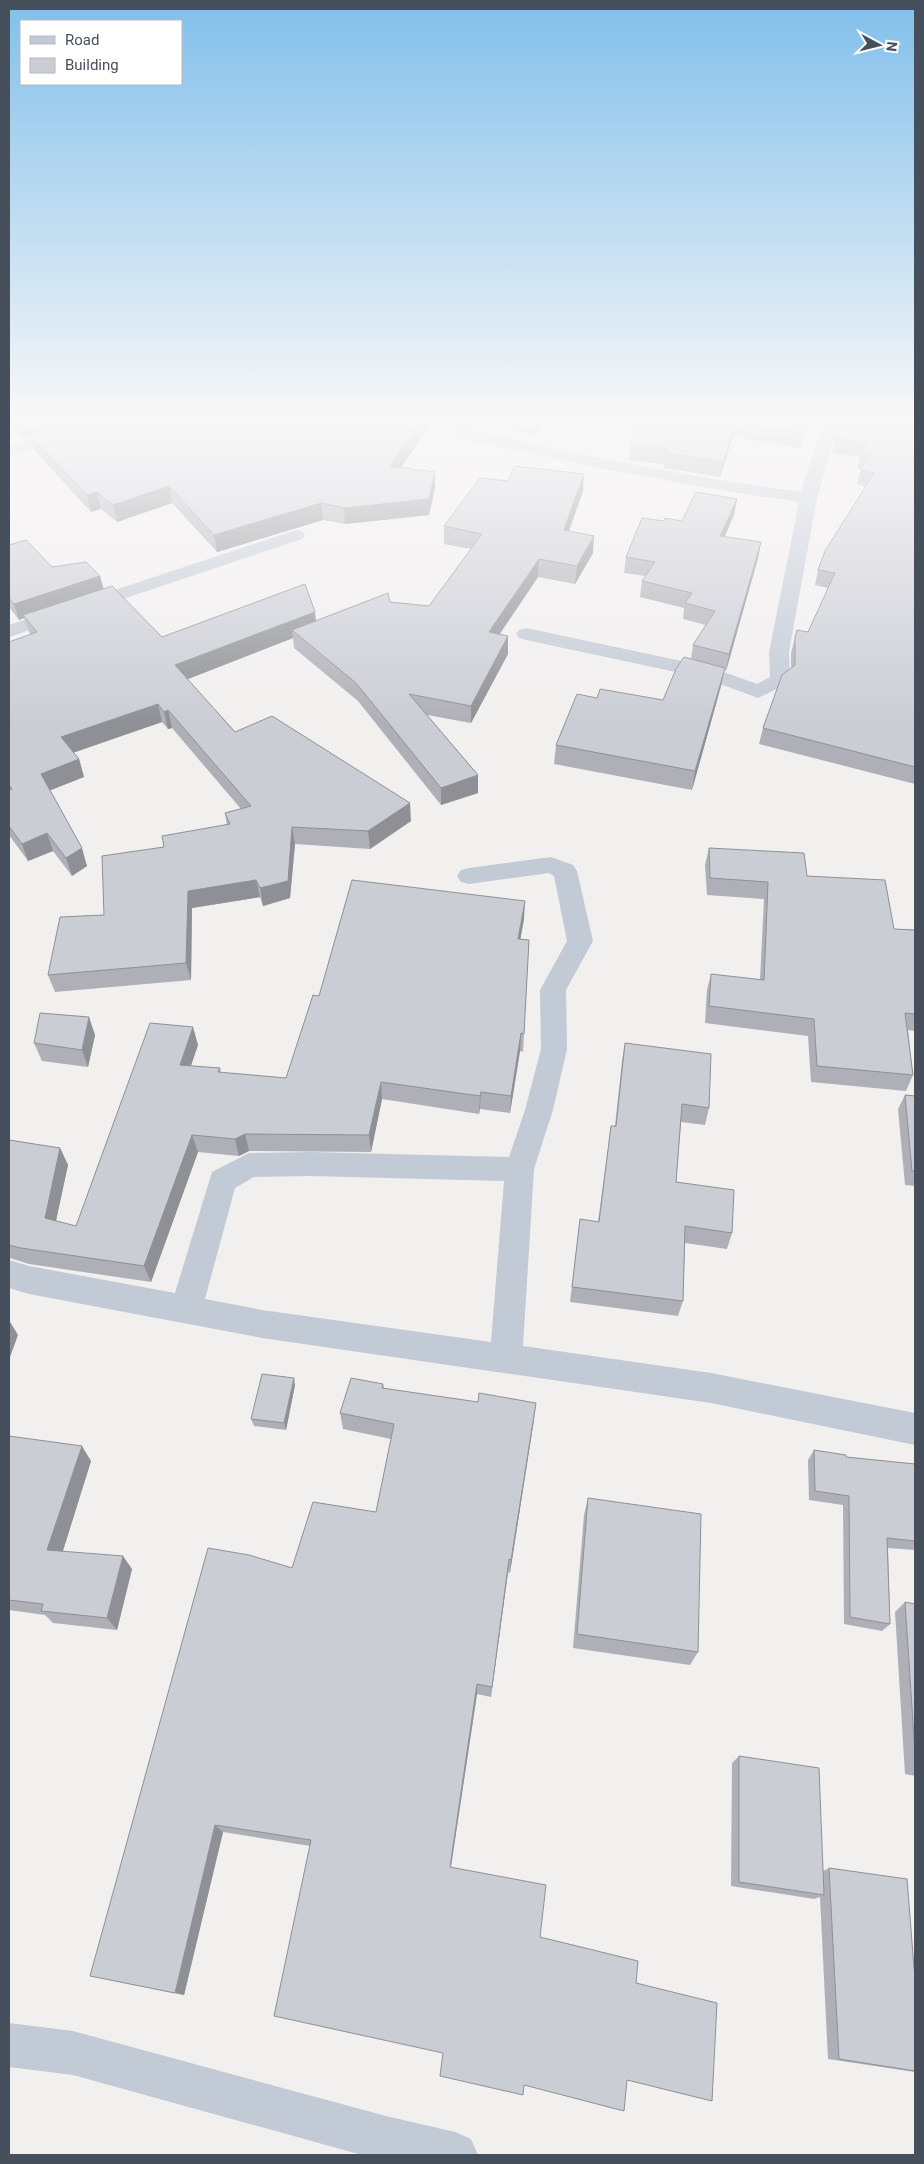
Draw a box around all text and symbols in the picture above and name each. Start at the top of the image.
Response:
legend [20,20,182,85]
north arrow [854,20,904,70]
text: Road [65,31,99,49]
text: N [883,41,900,52]
text: Building [65,56,119,74]

